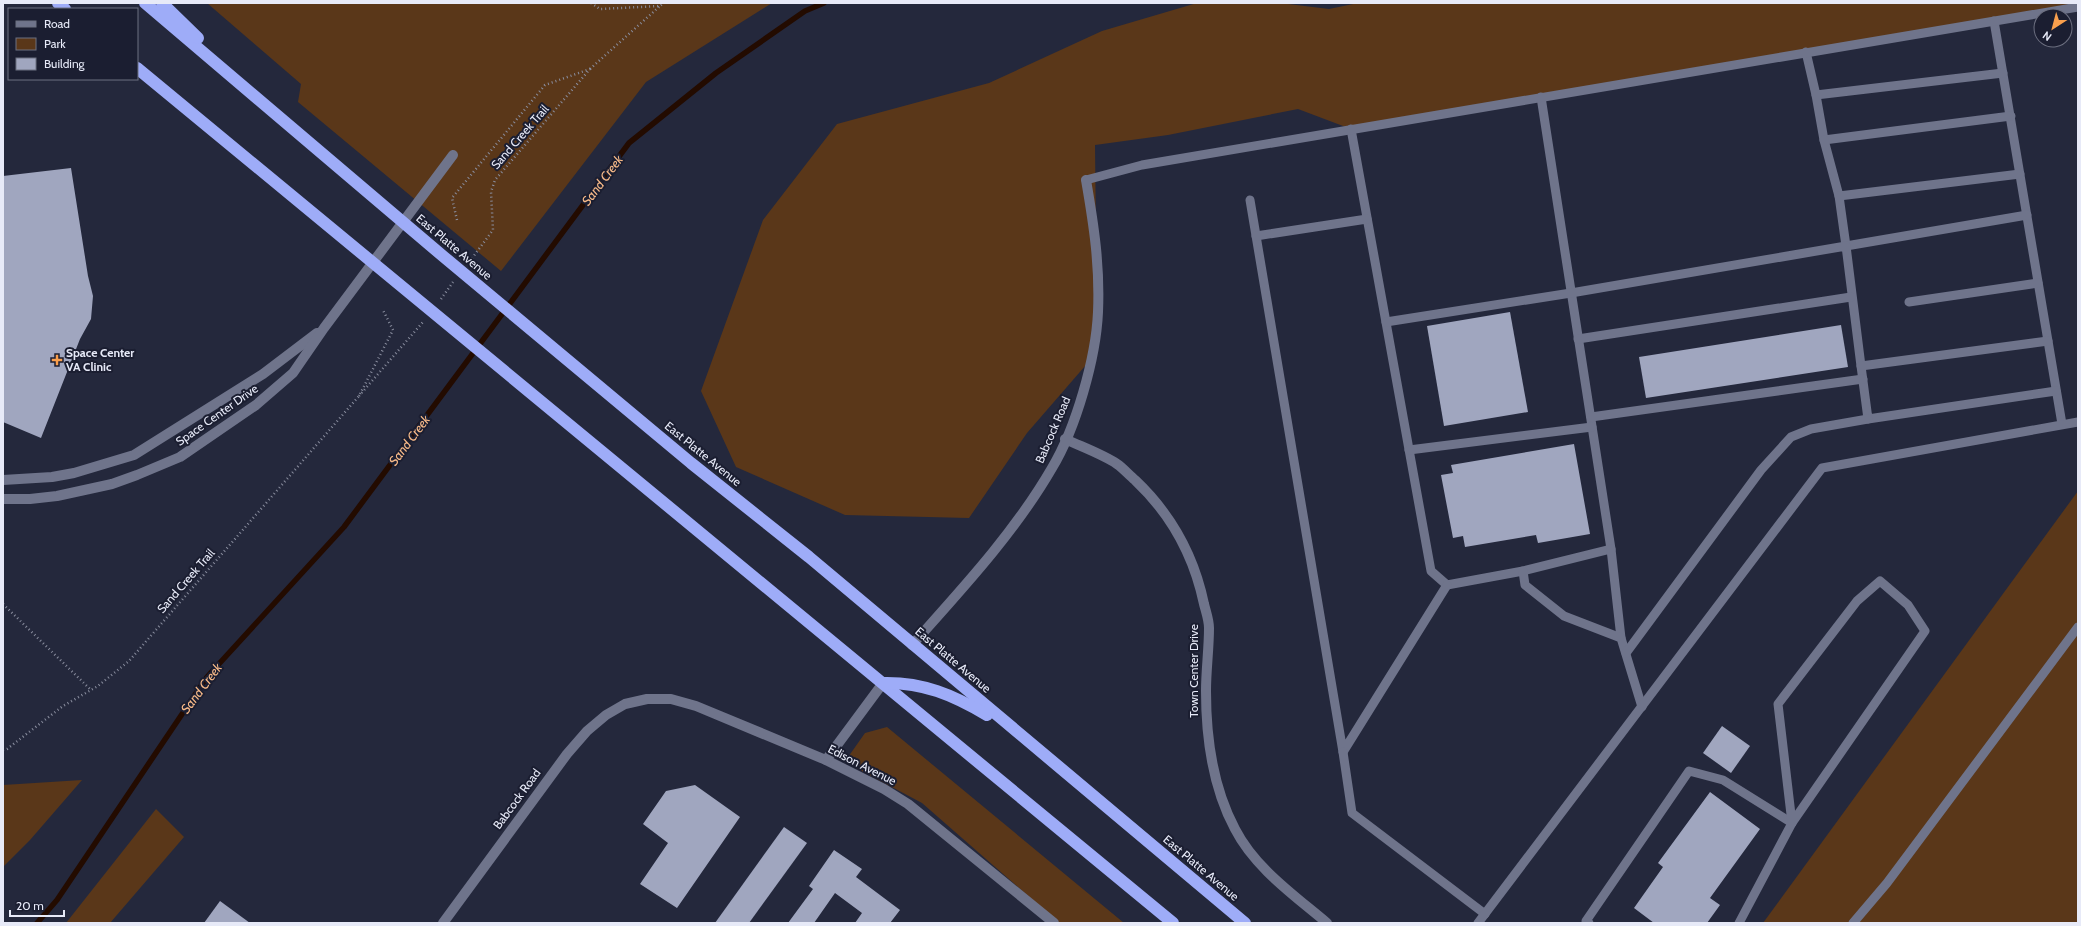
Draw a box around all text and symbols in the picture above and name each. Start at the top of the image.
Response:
legend [8,8,138,80]
north arrow [2033,8,2073,48]
text: Road [44,16,70,31]
text: N [2040,28,2054,44]
text: Park [44,36,66,51]
text: Building [44,56,86,71]
street label: Sand Creek Trail [488,101,552,172]
water label: Sand Creek [578,151,626,208]
street label: East Platte Avenue [413,211,495,283]
place label: Space Center VA Clinic [66,345,134,374]
marker: Space Center VA Clinic [51,354,63,366]
street label: Space Center Drive [173,381,261,449]
street label: Babcock Road [1032,394,1073,465]
water label: Sand Creek [385,411,433,468]
street label: East Platte Avenue [662,418,745,489]
street label: Sand Creek Trail [154,545,218,616]
street label: East Platte Avenue [912,624,994,696]
street label: Town Center Drive [1186,624,1201,718]
water label: Sand Creek [177,659,225,716]
street label: Edison Avenue [826,741,899,788]
street label: Babcock Road [490,766,544,832]
street label: East Platte Avenue [1160,832,1242,904]
scale bar [10,892,64,918]
text: 20 m [16,898,44,913]

